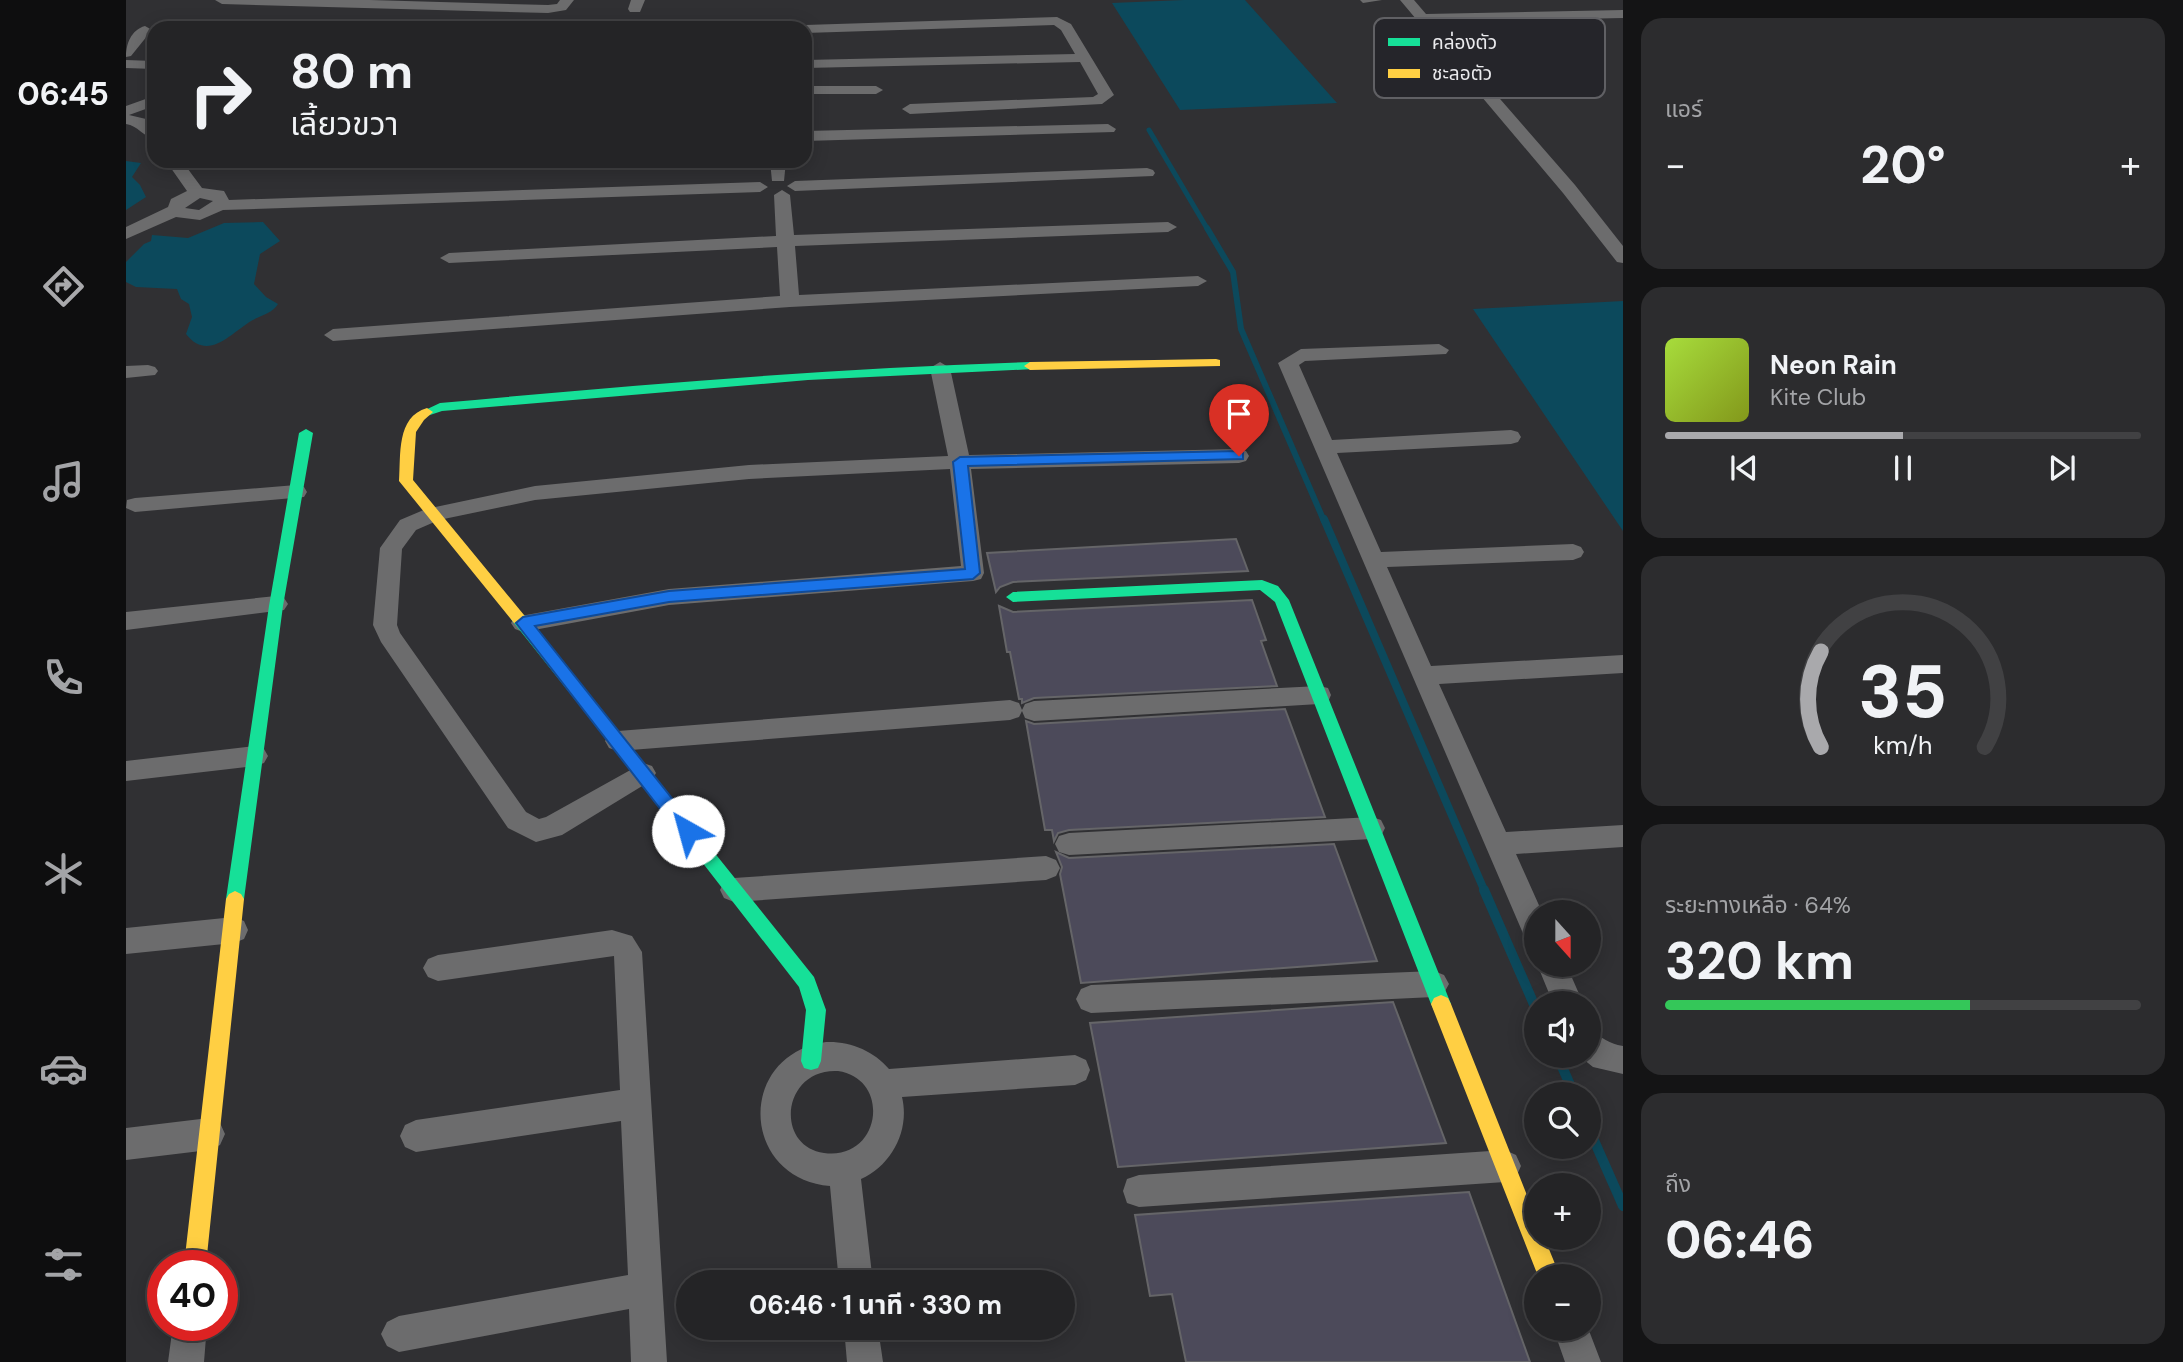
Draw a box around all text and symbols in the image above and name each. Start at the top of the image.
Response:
legend [1374,18,1605,98]
text: คล่องตัว [1432,30,1497,55]
text: 80 m [290,39,413,103]
icon: right [175,49,266,140]
text: ชะลอตัว [1432,61,1492,86]
text: 06:45 [17,73,109,115]
text: แอร์ [1665,94,1702,124]
text: เลี้ยวขวา [290,103,398,145]
text: 20° [1860,131,1946,199]
text: − [1665,140,1686,190]
text: + [2120,140,2141,190]
icon: directions [39,262,88,311]
text: Neon Rain [1770,348,1897,382]
text: Kite Club [1770,382,1866,412]
pin [1209,384,1269,456]
icon: arrive [1220,395,1258,433]
icon: previous [1725,449,1763,487]
icon: pause [1884,449,1922,487]
icon: next [2043,449,2081,487]
icon: music [39,457,88,506]
text: 35 [1858,645,1948,740]
icon: phone [39,653,88,702]
text: km/h [1873,729,1933,762]
position arrow [651,794,725,868]
icon: climate [39,849,88,898]
text: ระยะทางเหลือ · 64% [1665,890,1851,920]
north arrow [1524,900,1601,976]
map controls [1524,900,1601,1341]
text: 320 km [1665,927,1854,995]
button: sound [1524,991,1601,1068]
icon: car [39,1044,88,1093]
button: search [1524,1082,1601,1159]
text: ถึง [1665,1169,1691,1199]
button: + [1524,1173,1601,1250]
text: 06:46 [1665,1206,1815,1274]
icon: filters [39,1240,88,1289]
speed limit sign: 40 [147,1250,238,1341]
button: − [1524,1264,1601,1341]
text: 06:46 · 1 นาที · 330 m [749,1288,1002,1322]

